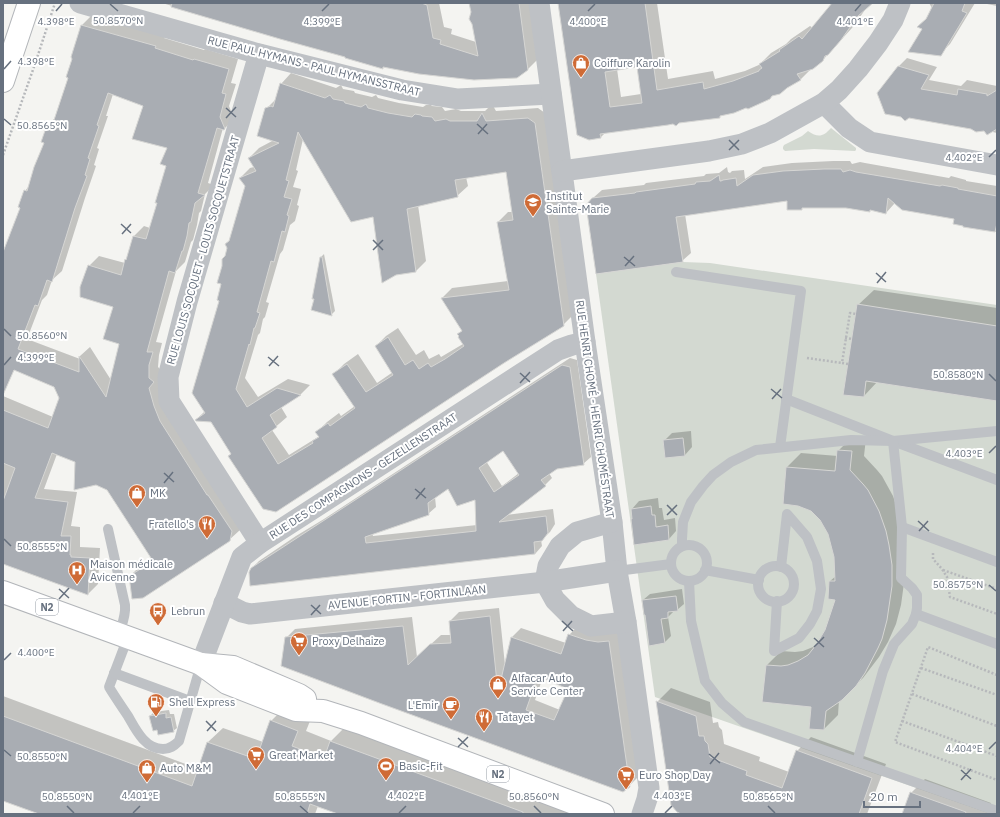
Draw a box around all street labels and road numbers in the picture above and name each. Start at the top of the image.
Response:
street label: RUE PAUL HYMANS - PAUL HYMANSSTRAAT [206,33,422,99]
street label: RUE LOUIS SOCQUET - LOUIS SOCQUETSTRAAT [164,133,243,366]
street label: RUE HENRI CHOMÉ - HENRI CHOMÉSTRAAT [573,299,617,520]
street label: RUE DES COMPAGNONS - GEZELLENSTRAAT [266,410,460,542]
street label: AVENUE FORTIN - FORTINLAAN [327,582,487,612]
road number: N2 [36,599,58,615]
road number: N2 [487,766,509,782]

